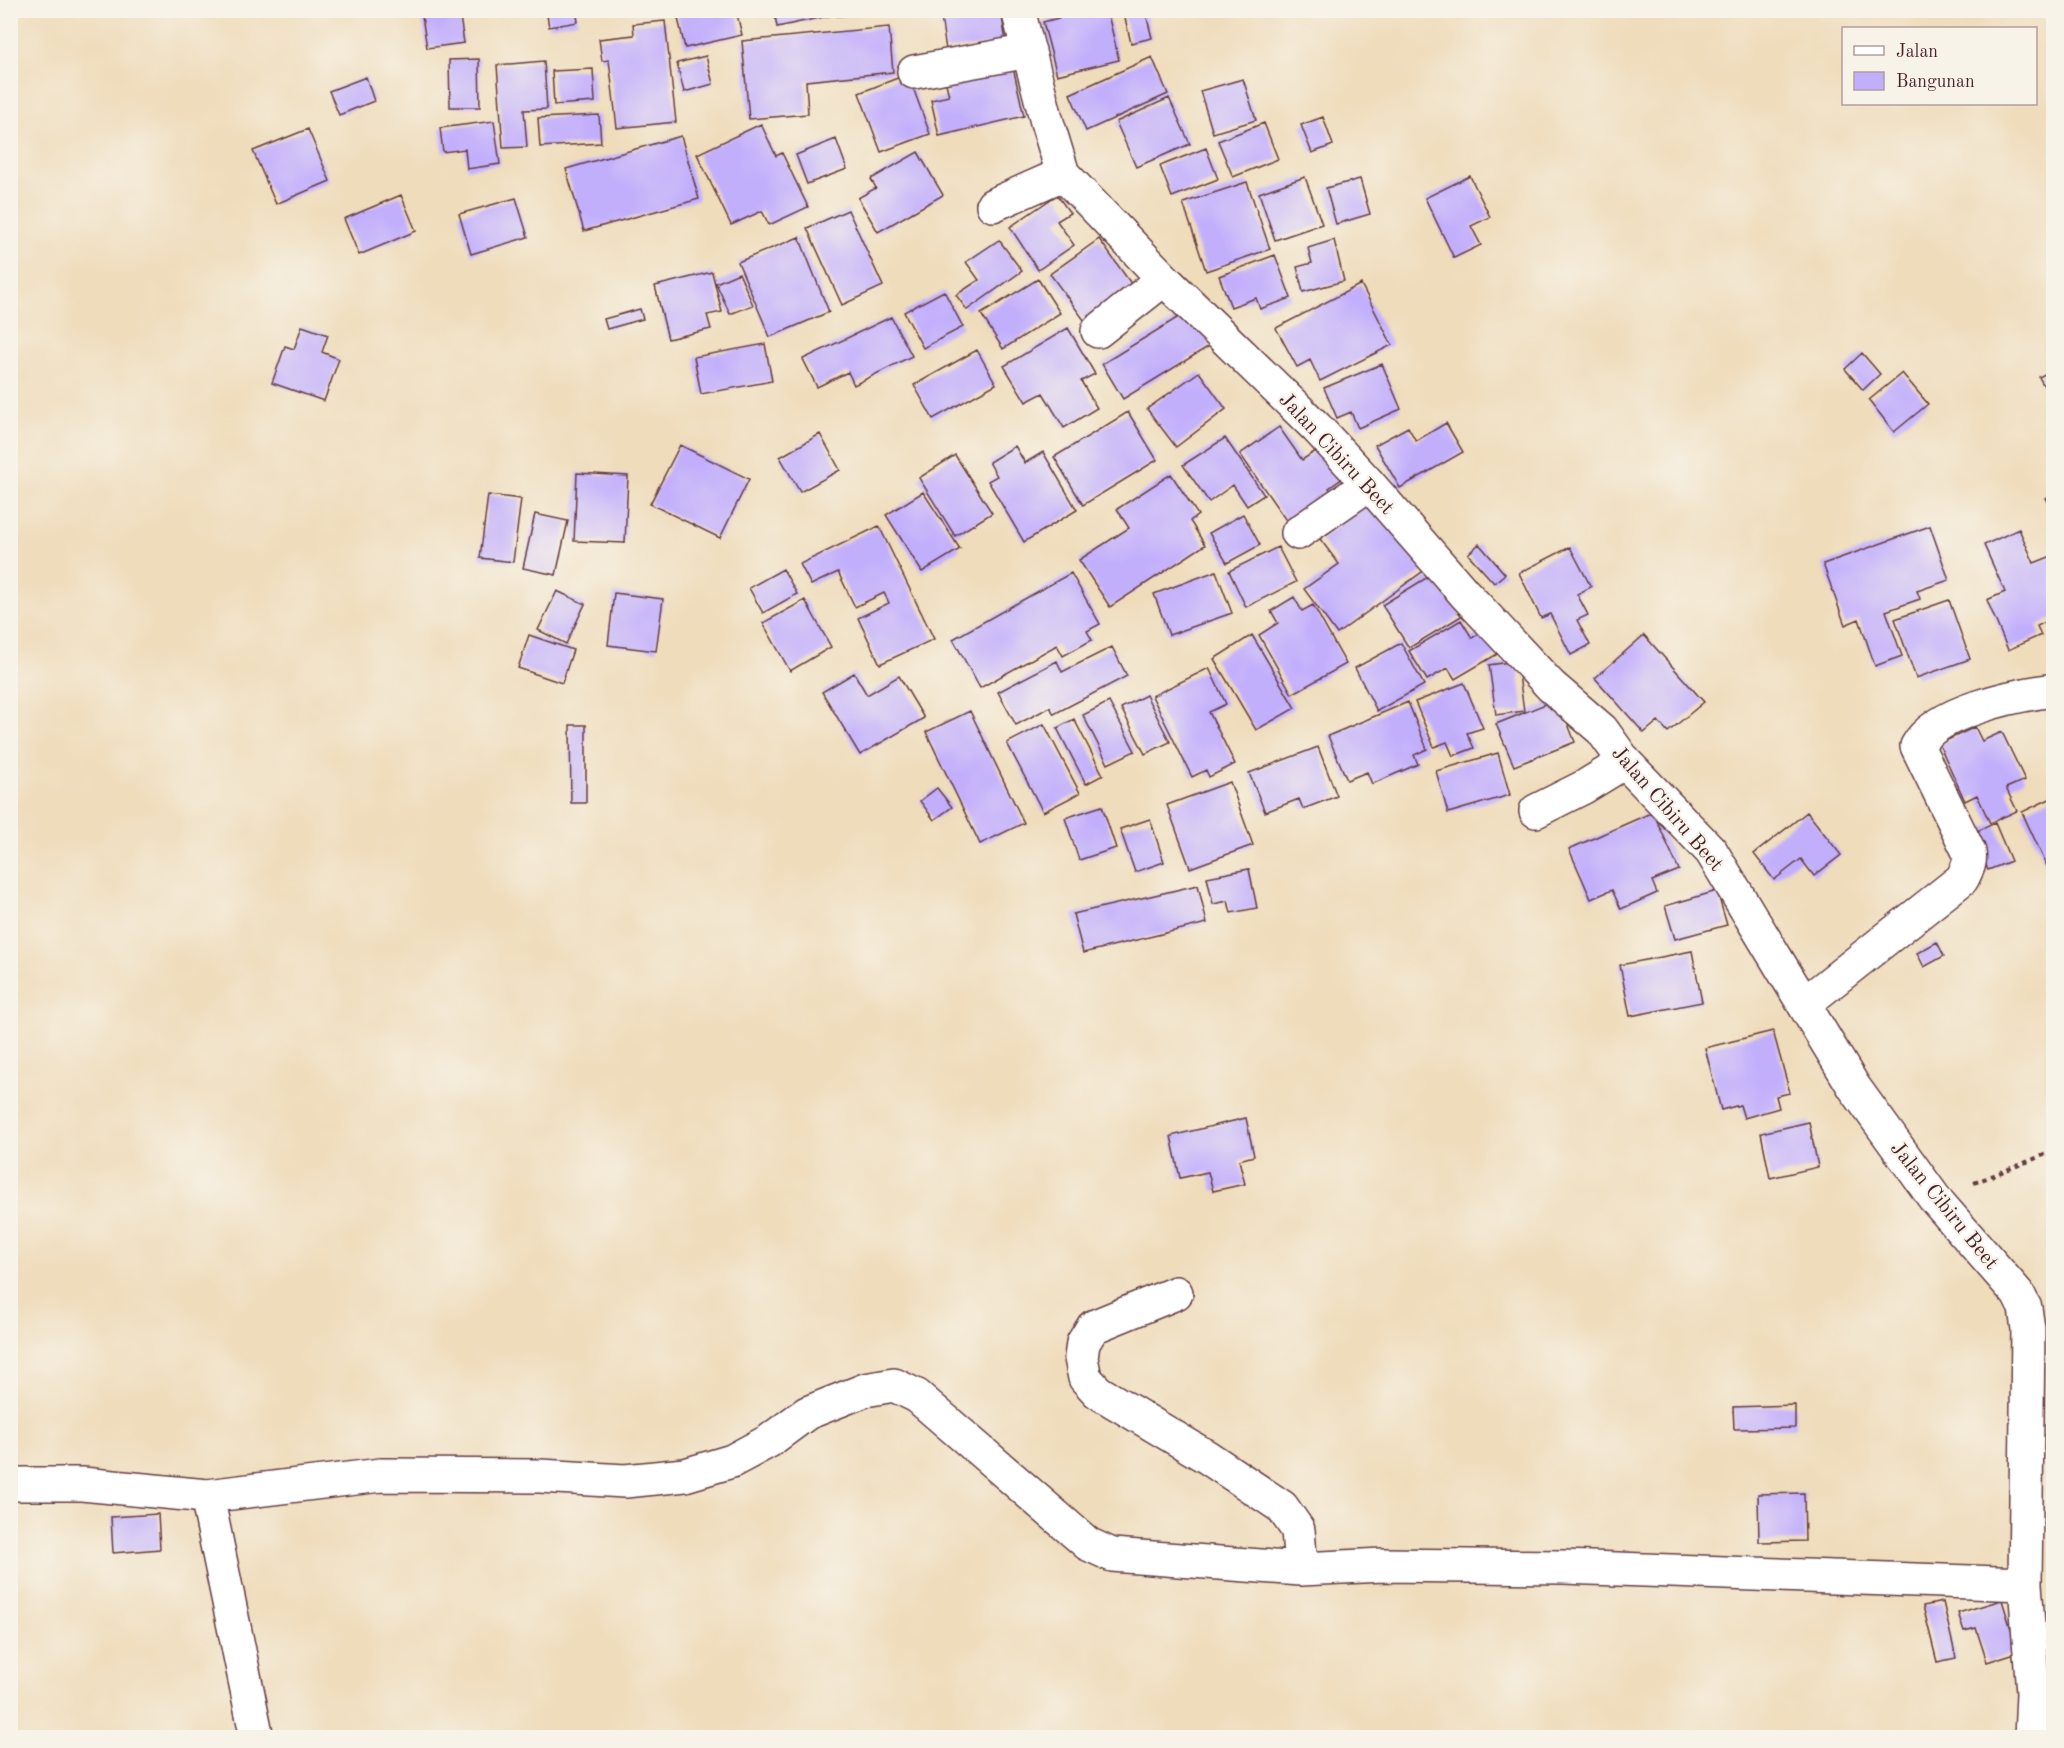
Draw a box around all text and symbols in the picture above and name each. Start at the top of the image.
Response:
legend [1842,27,2037,105]
text: Jalan [1896,43,1938,61]
text: Bangunan [1896,73,1975,91]
street label: Jalan Cibiru Beet [1274,389,1397,519]
street label: Jalan Cibiru Beet [1607,742,1727,876]
street label: Jalan Cibiru Beet [1886,1138,2002,1274]

